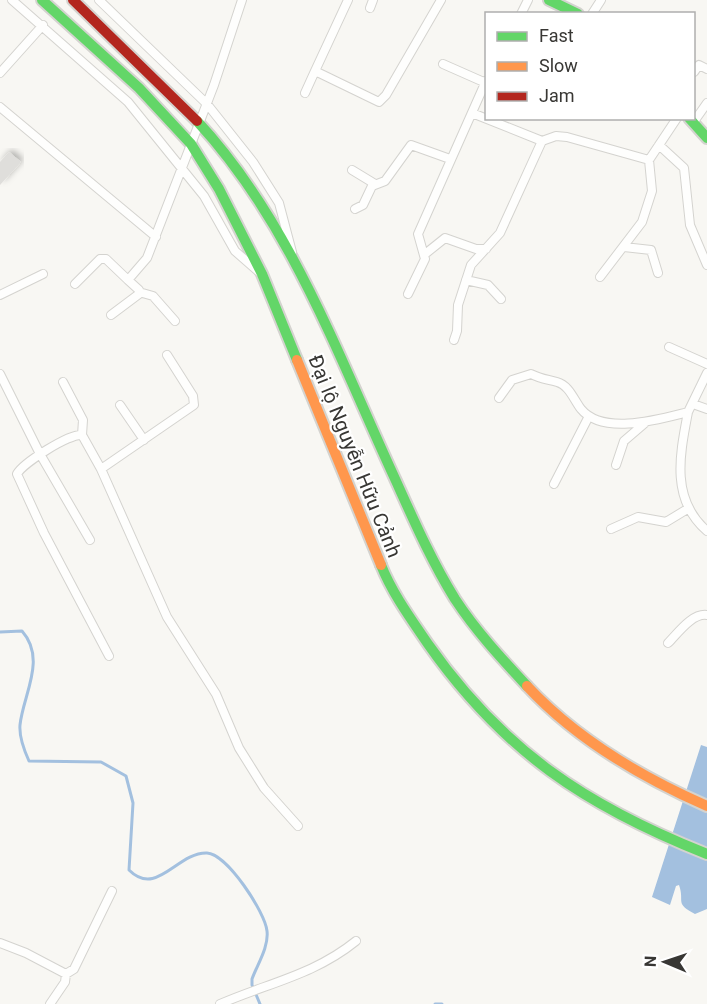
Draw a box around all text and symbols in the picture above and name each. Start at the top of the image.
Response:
legend [485,12,695,120]
text: Fast [539,25,574,46]
text: Slow [539,55,578,76]
text: Jam [539,85,575,106]
street label: Đại lộ Nguyễn Hữu Cảnh [303,351,407,561]
north arrow [635,932,695,992]
text: N [641,956,660,967]

